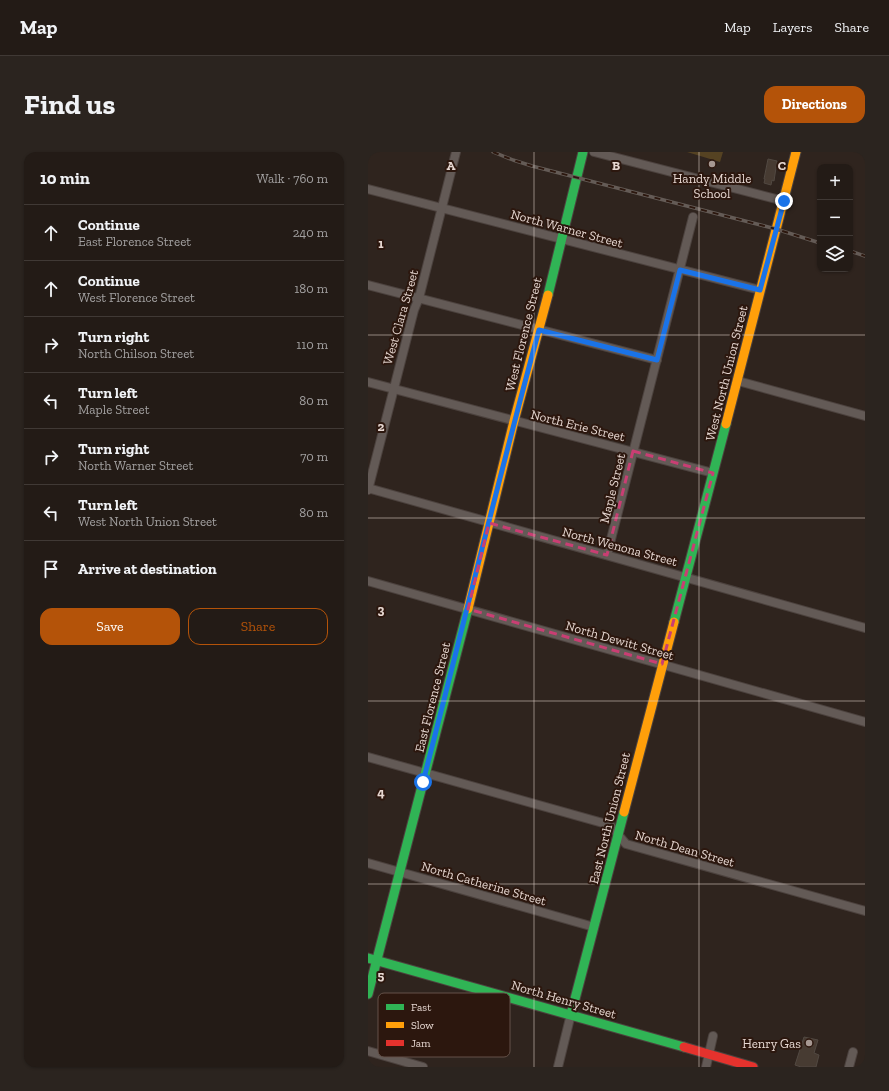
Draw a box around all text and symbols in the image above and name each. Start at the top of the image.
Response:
text: Map [20,16,57,39]
text: Map [724,19,751,36]
text: Layers [773,19,812,36]
text: Share [834,19,869,36]
button: Directions [764,86,865,123]
text: Find us [24,88,115,121]
text: A [447,158,456,173]
text: B [612,158,620,173]
text: C [778,158,786,173]
marker: Handy Middle School [707,159,717,169]
map controls [817,164,853,272]
button: + [817,164,853,200]
text: 10 min [40,168,90,188]
text: Walk · 760 m [256,171,328,186]
place label: Handy Middle School [673,171,751,201]
route end [775,192,793,210]
button: − [817,200,853,236]
street label: North Warner Street [509,206,625,251]
text: Continue [78,216,140,234]
icon: ahead [40,222,62,244]
text: 240 m [293,225,328,240]
text: East Florence Street [78,234,191,249]
text: 1 [378,236,384,251]
button: layers [817,236,853,272]
street label: West Clara Street [380,268,421,366]
text: Continue [78,272,140,290]
street label: West Florence Street [502,275,545,393]
icon: ahead [40,278,62,300]
text: 180 m [294,281,328,296]
text: West Florence Street [78,290,195,305]
street label: West North Union Street [702,304,751,442]
text: Turn right [78,328,149,346]
icon: right [40,334,62,356]
text: 110 m [296,337,328,352]
text: North Chilson Street [78,346,194,361]
text: Turn left [78,384,138,402]
icon: left [40,390,62,412]
text: 80 m [299,393,328,408]
text: Maple Street [78,402,150,417]
street label: North Erie Street [529,407,627,444]
text: 2 [378,419,385,434]
text: Turn right [78,440,149,458]
icon: right [40,446,62,468]
text: 70 m [300,449,328,464]
street label: Maple Street [597,451,628,525]
text: North Warner Street [78,458,193,473]
text: Turn left [78,496,138,514]
icon: left [40,502,62,524]
text: 80 m [299,505,328,520]
text: West North Union Street [78,514,217,529]
street label: North Wenona Street [561,524,679,569]
icon: arrive [40,558,62,580]
text: Arrive at destination [78,560,217,578]
text: 3 [378,602,385,617]
button: Save [40,608,180,645]
button: Share [188,608,328,645]
street label: North Dewitt Street [564,618,676,663]
street label: East Florence Street [412,640,453,754]
street label: East North Union Street [586,751,633,886]
route start [414,773,432,791]
text: 4 [377,785,385,800]
street label: North Dean Street [633,827,736,870]
street label: North Catherine Street [420,858,548,909]
text: 5 [378,968,385,983]
street label: North Henry Street [510,977,618,1022]
legend [378,993,510,1057]
text: Fast [411,1001,432,1014]
text: Slow [411,1019,434,1032]
place label: Henry Gas [742,1036,801,1051]
text: Jam [411,1037,431,1050]
marker: Henry Gas [804,1038,814,1048]

